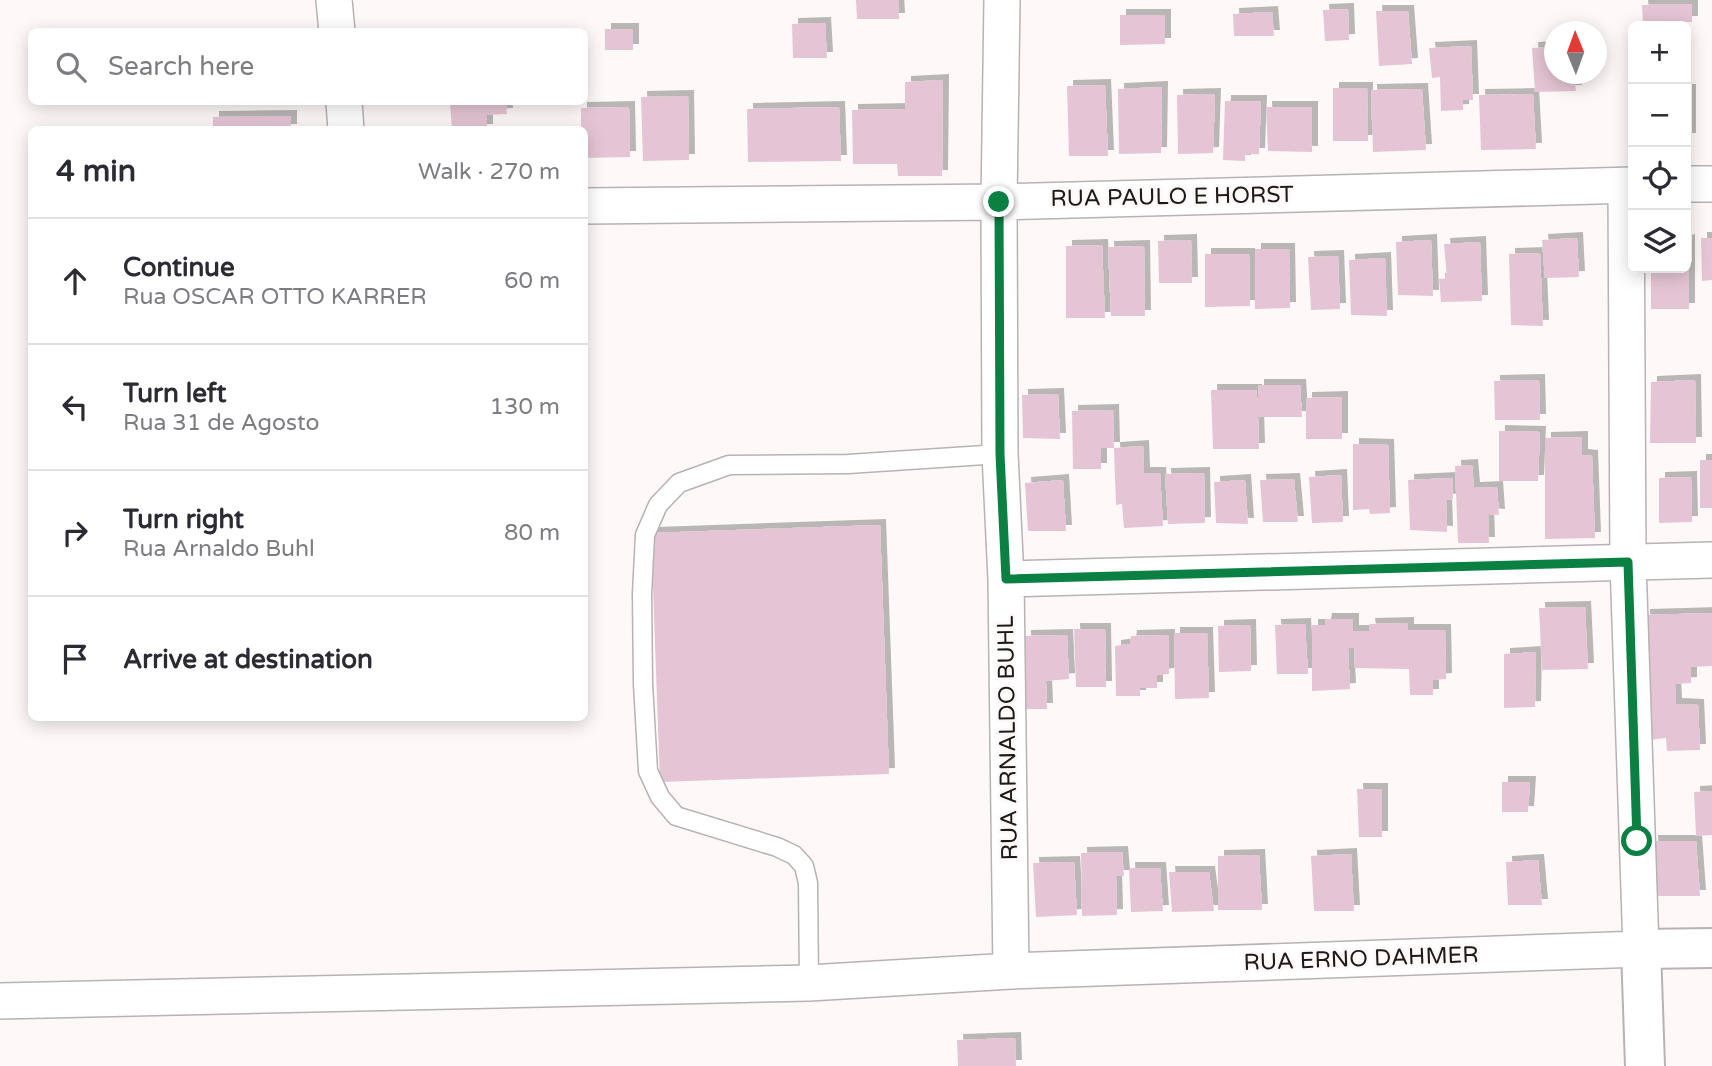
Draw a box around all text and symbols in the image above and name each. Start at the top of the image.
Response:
north arrow [1544,21,1607,84]
map controls [1628,21,1691,273]
button: + [1628,21,1691,84]
search box [28,28,588,105]
icon: search [52,48,90,86]
text: Search here [108,51,254,82]
button: − [1628,84,1691,147]
button: locate [1628,147,1691,210]
text: 4 min [56,153,136,190]
text: Walk · 270 m [418,158,560,186]
street label: RUA PAULO E HORST [1050,181,1294,213]
route end [983,186,1014,217]
button: layers [1628,210,1691,273]
text: Continue [123,252,235,283]
icon: ahead [56,262,94,300]
text: 60 m [504,267,560,295]
text: Rua OSCAR OTTO KARRER [123,283,427,311]
text: Turn left [123,378,226,409]
icon: left [56,388,94,426]
text: 130 m [490,393,560,421]
text: Rua 31 de Agosto [123,409,320,437]
text: Turn right [123,504,244,535]
icon: right [56,514,94,552]
text: 80 m [504,519,560,547]
text: Rua Arnaldo Buhl [123,535,315,563]
street label: RUA ARNALDO BUHL [992,615,1024,861]
icon: arrive [56,640,94,678]
text: Arrive at destination [123,644,373,675]
route start [1621,825,1652,856]
street label: RUA ERNO DAHMER [1243,941,1479,977]

